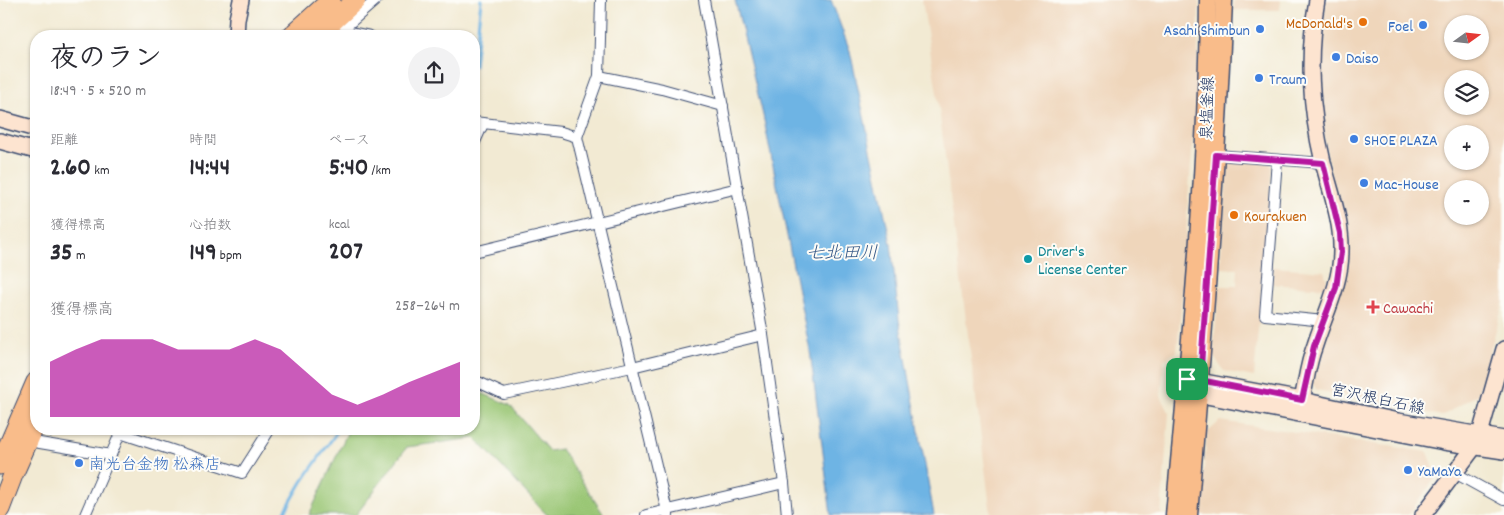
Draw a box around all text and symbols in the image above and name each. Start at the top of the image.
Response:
place label: McDonald's [1286,13,1353,36]
north arrow [1444,15,1489,60]
map controls [1444,15,1489,225]
marker: McDonald's [1357,16,1369,28]
place label: Foel [1388,16,1413,39]
marker: Foel [1417,19,1429,31]
place label: Asahi Shimbun [1164,20,1250,43]
marker: Asahi Shimbun [1254,23,1266,35]
text: 夜のラン [50,41,162,81]
button: share [408,47,460,99]
place label: Daiso [1346,48,1379,71]
marker: Daiso [1330,51,1342,63]
place label: Traum [1269,69,1307,92]
button: layers [1444,70,1489,115]
marker: Traum [1253,72,1265,84]
street label: 泉塩釜線 [1196,76,1221,140]
text: 18:49 · 5 × 520 m [50,80,146,103]
button: + [1444,125,1489,170]
place label: SHOE PLAZA [1364,130,1438,153]
text: 距離 [50,131,78,151]
text: 時間 [189,131,217,151]
text: ペース [329,131,370,151]
marker: SHOE PLAZA [1348,133,1360,145]
text: 2.60 [50,151,91,187]
text: 14:44 [189,151,230,187]
text: 5:40 [329,151,368,187]
text: km [91,161,110,181]
text: /km [368,161,391,181]
place label: Mac-House [1374,174,1439,197]
marker: Mac-House [1358,177,1370,189]
button: − [1444,180,1489,225]
place label: Kourakuen [1244,206,1307,229]
marker: Kourakuen [1228,209,1240,221]
text: kcal [329,215,350,235]
text: 獲得標高 [50,216,106,236]
text: 心拍数 [189,216,231,236]
text: 207 [329,235,363,271]
text: 35 [50,236,73,272]
text: 149 [189,236,217,272]
place label: Driver's License Center [1038,241,1127,282]
water label: 七北田川 [806,242,878,267]
text: m [73,246,86,266]
text: bpm [217,246,242,266]
marker: Driver's License Center [1022,253,1034,265]
text: 258–264 m [395,295,460,318]
place label: Cawachi [1383,298,1433,321]
text: 獲得標高 [50,299,114,322]
marker: Cawachi [1367,301,1379,313]
pin [1166,358,1208,400]
icon: arrive [1173,365,1201,393]
street label: 宮沢根白石線 [1328,379,1427,422]
place label: 南光台金物 松森店 [89,454,221,477]
marker: 南光台金物 松森店 [73,457,85,469]
place label: YaMaYa [1418,461,1462,484]
marker: YaMaYa [1402,464,1414,476]

